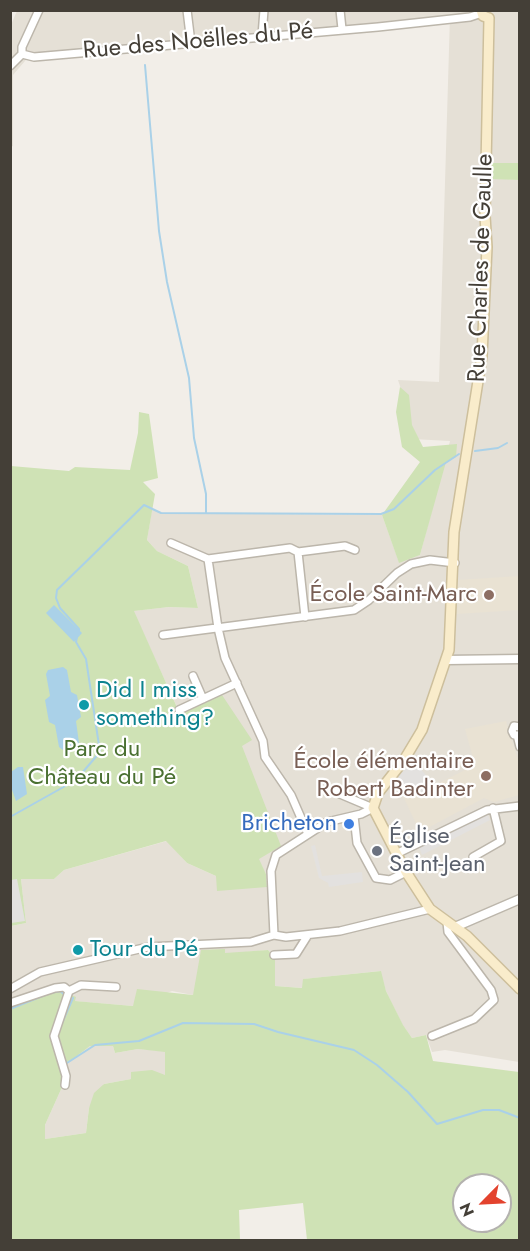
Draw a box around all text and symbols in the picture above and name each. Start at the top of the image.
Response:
street label: Rue des Noëlles du Pé [82,18,314,66]
street label: Rue Charles de Gaulle [464,153,500,383]
place label: École Saint-Marc [309,581,477,609]
marker: École Saint-Marc [482,588,496,602]
place label: Did I miss something? [96,677,214,733]
marker: Did I miss something? [77,698,91,712]
park label: Parc du Château du Pé [28,736,176,792]
place label: École élémentaire Robert Badinter [293,748,474,804]
marker: École élémentaire Robert Badinter [479,769,493,783]
place label: Bricheton [241,810,337,838]
marker: Bricheton [342,817,356,831]
place label: Église Saint-Jean [389,823,486,879]
marker: Église Saint-Jean [370,844,384,858]
place label: Tour du Pé [90,936,198,964]
marker: Tour du Pé [71,943,85,957]
north arrow [452,1173,512,1233]
text: N [454,1199,480,1220]

